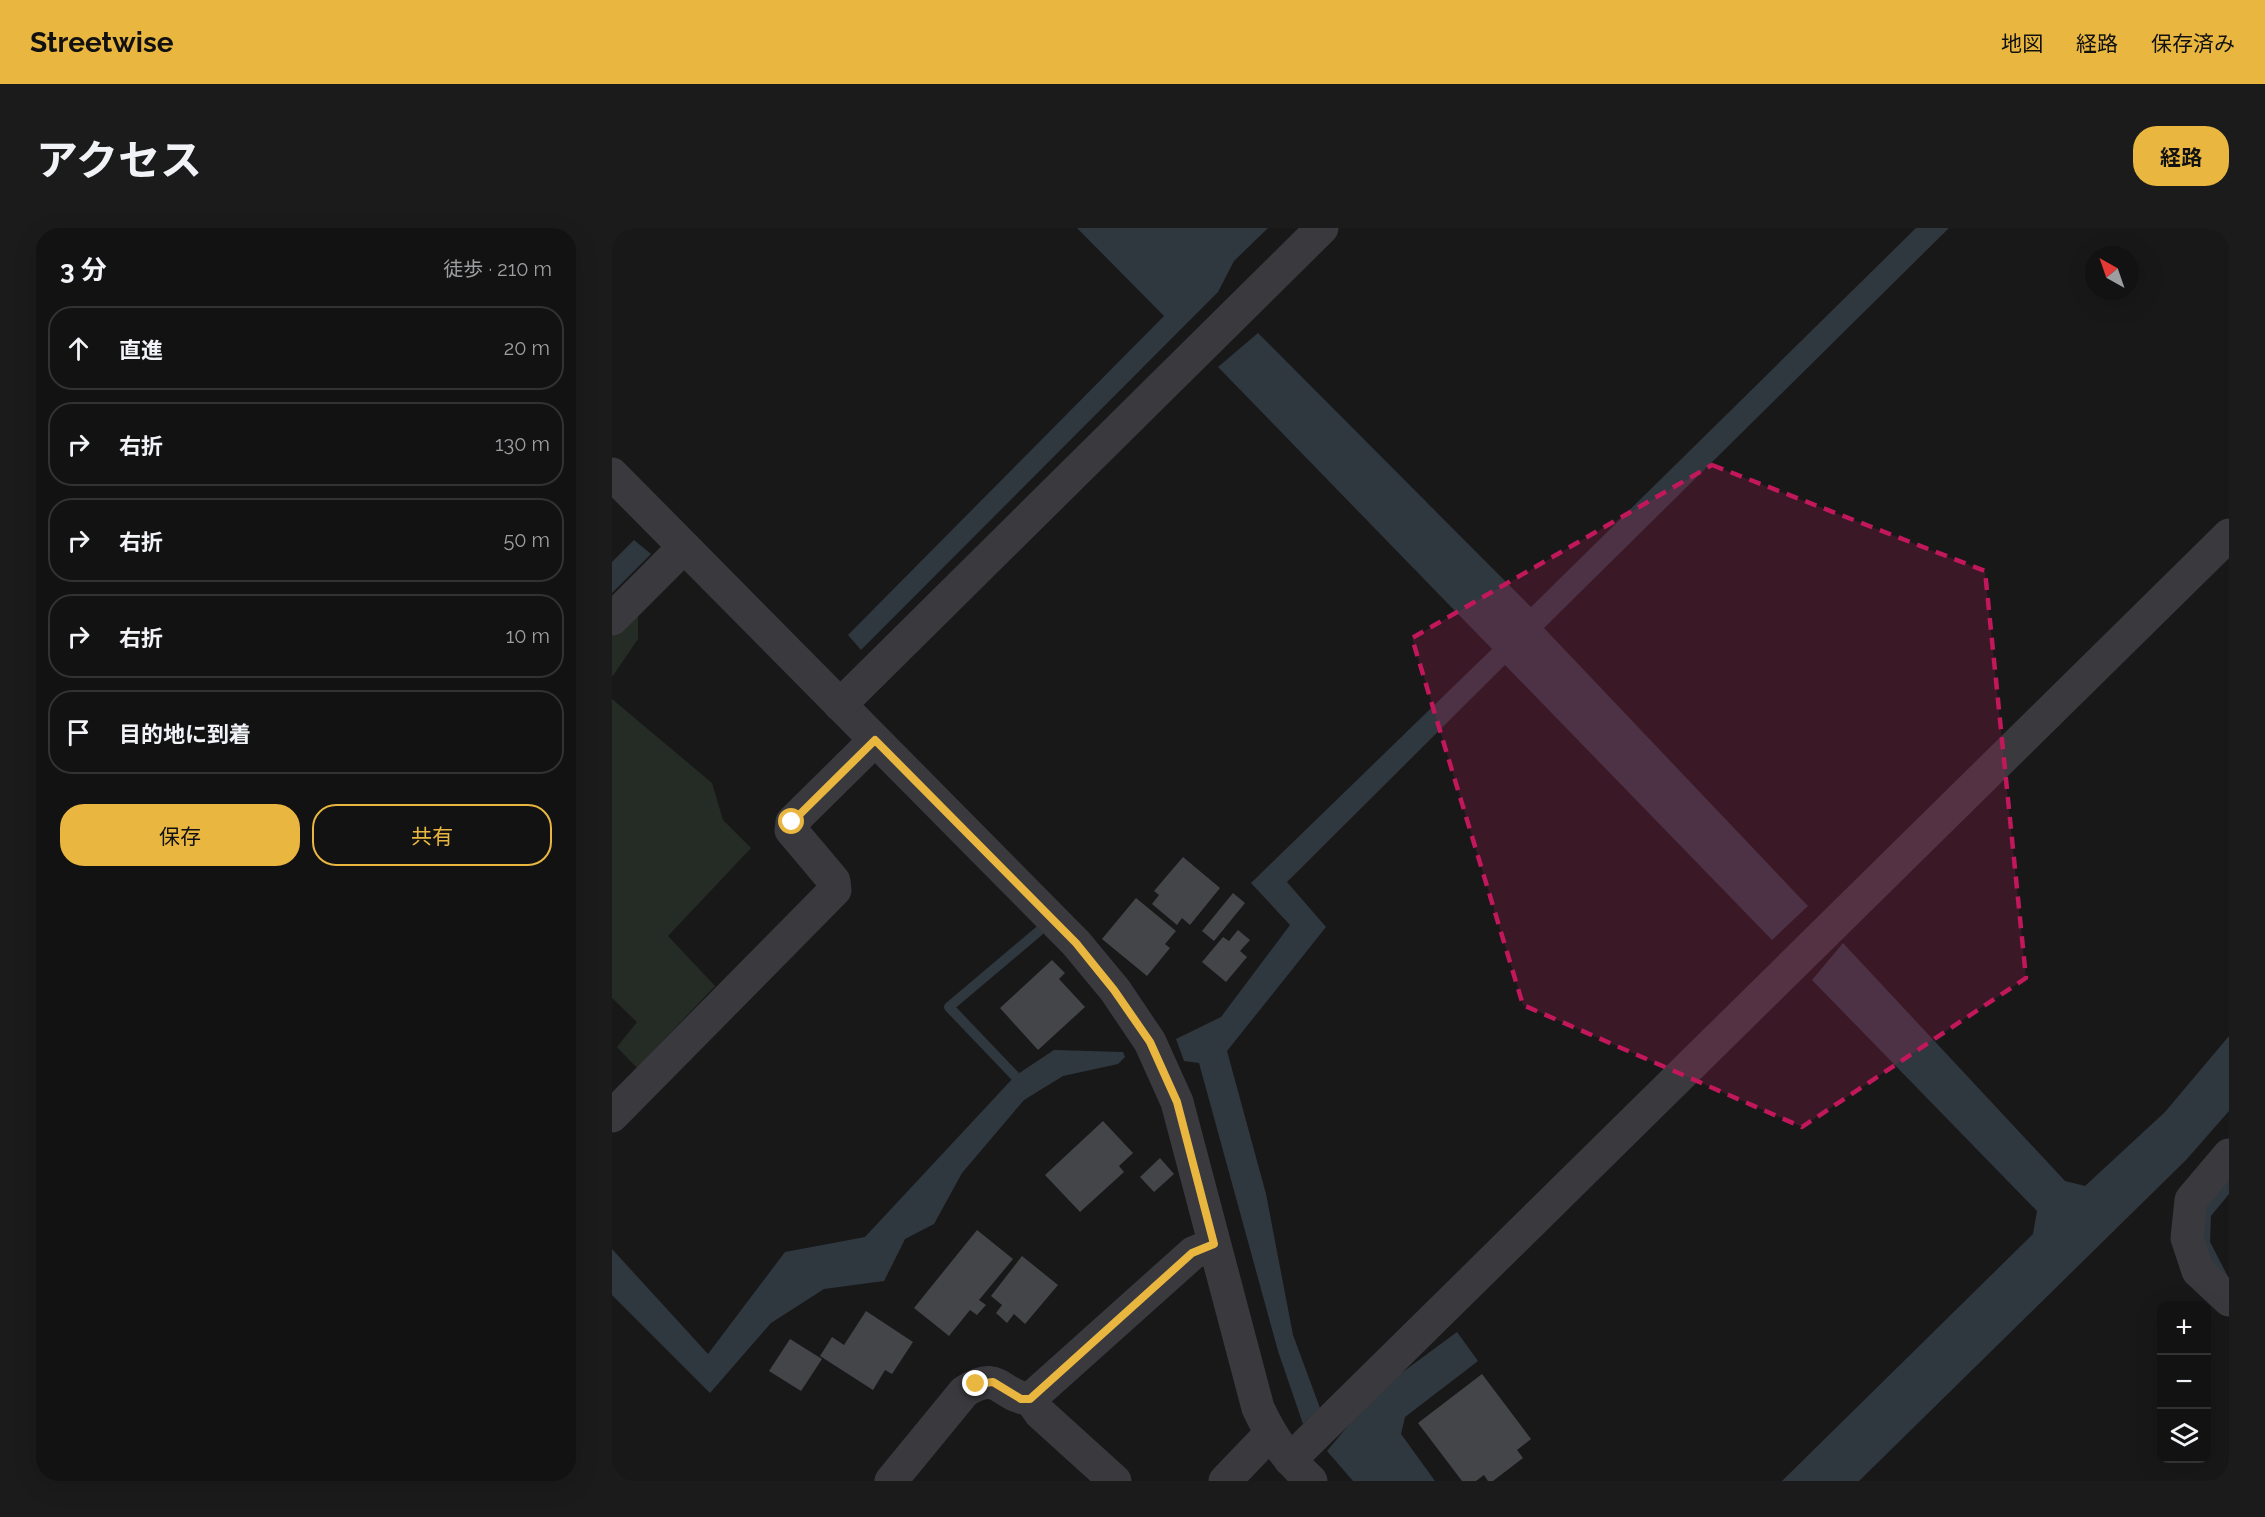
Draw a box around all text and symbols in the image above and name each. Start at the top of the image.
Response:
text: Streetwise [30,26,174,59]
text: 地図 [2001,31,2043,56]
text: 経路 [2076,31,2118,56]
text: 保存済み [2151,31,2235,56]
button: 経路 [2133,126,2229,186]
text: アクセス [36,136,202,185]
north arrow [2085,246,2139,300]
text: 3 分 [60,255,107,285]
text: 徒歩 · 210 m [443,257,552,281]
icon: ahead [62,332,95,365]
text: 20 m [504,336,550,360]
text: 直進 [119,337,163,363]
icon: right [62,428,95,461]
text: 130 m [495,432,550,456]
text: 右折 [119,433,163,459]
icon: right [62,524,95,557]
text: 50 m [503,528,550,552]
text: 右折 [119,529,163,555]
icon: right [62,620,95,653]
text: 10 m [506,624,550,648]
text: 右折 [119,625,163,651]
icon: arrive [62,716,95,749]
text: 目的地に到着 [119,721,251,747]
button: 保存 [60,804,300,866]
button: 共有 [312,804,552,866]
route start [778,808,804,834]
map controls [2157,1301,2211,1463]
button: + [2157,1301,2211,1355]
button: − [2157,1355,2211,1409]
route end [962,1370,988,1396]
button: layers [2157,1409,2211,1463]

